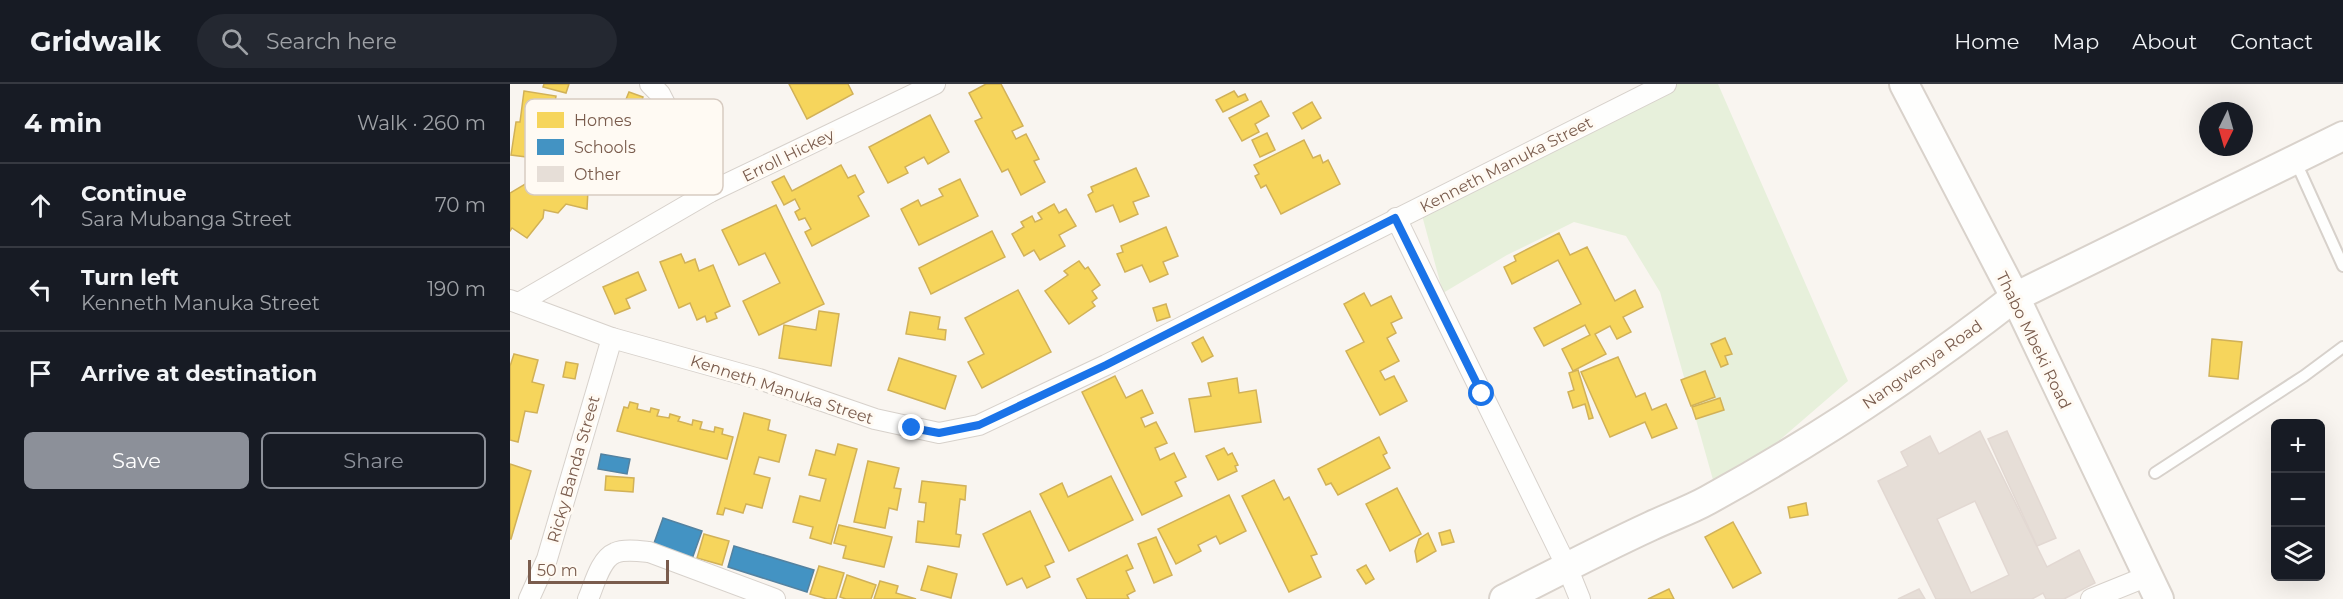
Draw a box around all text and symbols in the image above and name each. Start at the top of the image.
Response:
search box [197,14,617,68]
text: Gridwalk [30,24,161,58]
icon: search [218,25,251,58]
text: Search here [266,28,397,55]
text: Home [1954,29,2019,54]
text: Map [2052,29,2099,54]
text: About [2132,29,2197,54]
text: Contact [2230,29,2313,54]
legend [525,99,723,195]
north arrow [2199,102,2253,156]
text: 4 min [24,107,102,139]
text: Walk · 260 m [357,111,486,135]
text: Homes [574,111,632,130]
street label: Kenneth Manuka Street [1417,112,1596,216]
street label: Erroll Hickey [739,125,837,186]
text: Schools [574,138,636,157]
text: Other [574,165,621,184]
text: Continue [81,180,187,207]
icon: ahead [24,189,57,222]
text: 70 m [435,193,486,217]
text: Sara Mubanga Street [81,207,292,231]
text: Turn left [81,264,179,291]
street label: Thabo Mbeki Road [1992,269,2075,412]
icon: left [24,273,57,306]
text: 190 m [427,277,486,301]
text: Kenneth Manuka Street [81,291,320,315]
street label: Nangwenya Road [1859,316,1986,413]
street label: Kenneth Manuka Street [688,351,876,428]
icon: arrive [24,357,57,390]
text: Arrive at destination [81,360,317,387]
route start [1468,380,1494,406]
street label: Ricky Banda Street [543,393,604,545]
route end [898,414,924,440]
map controls [2271,419,2325,581]
button: + [2271,419,2325,473]
button: Save [24,432,249,489]
button: Share [261,432,486,489]
button: − [2271,473,2325,527]
button: layers [2271,527,2325,581]
scale bar [528,557,669,584]
text: 50 m [537,561,578,580]

